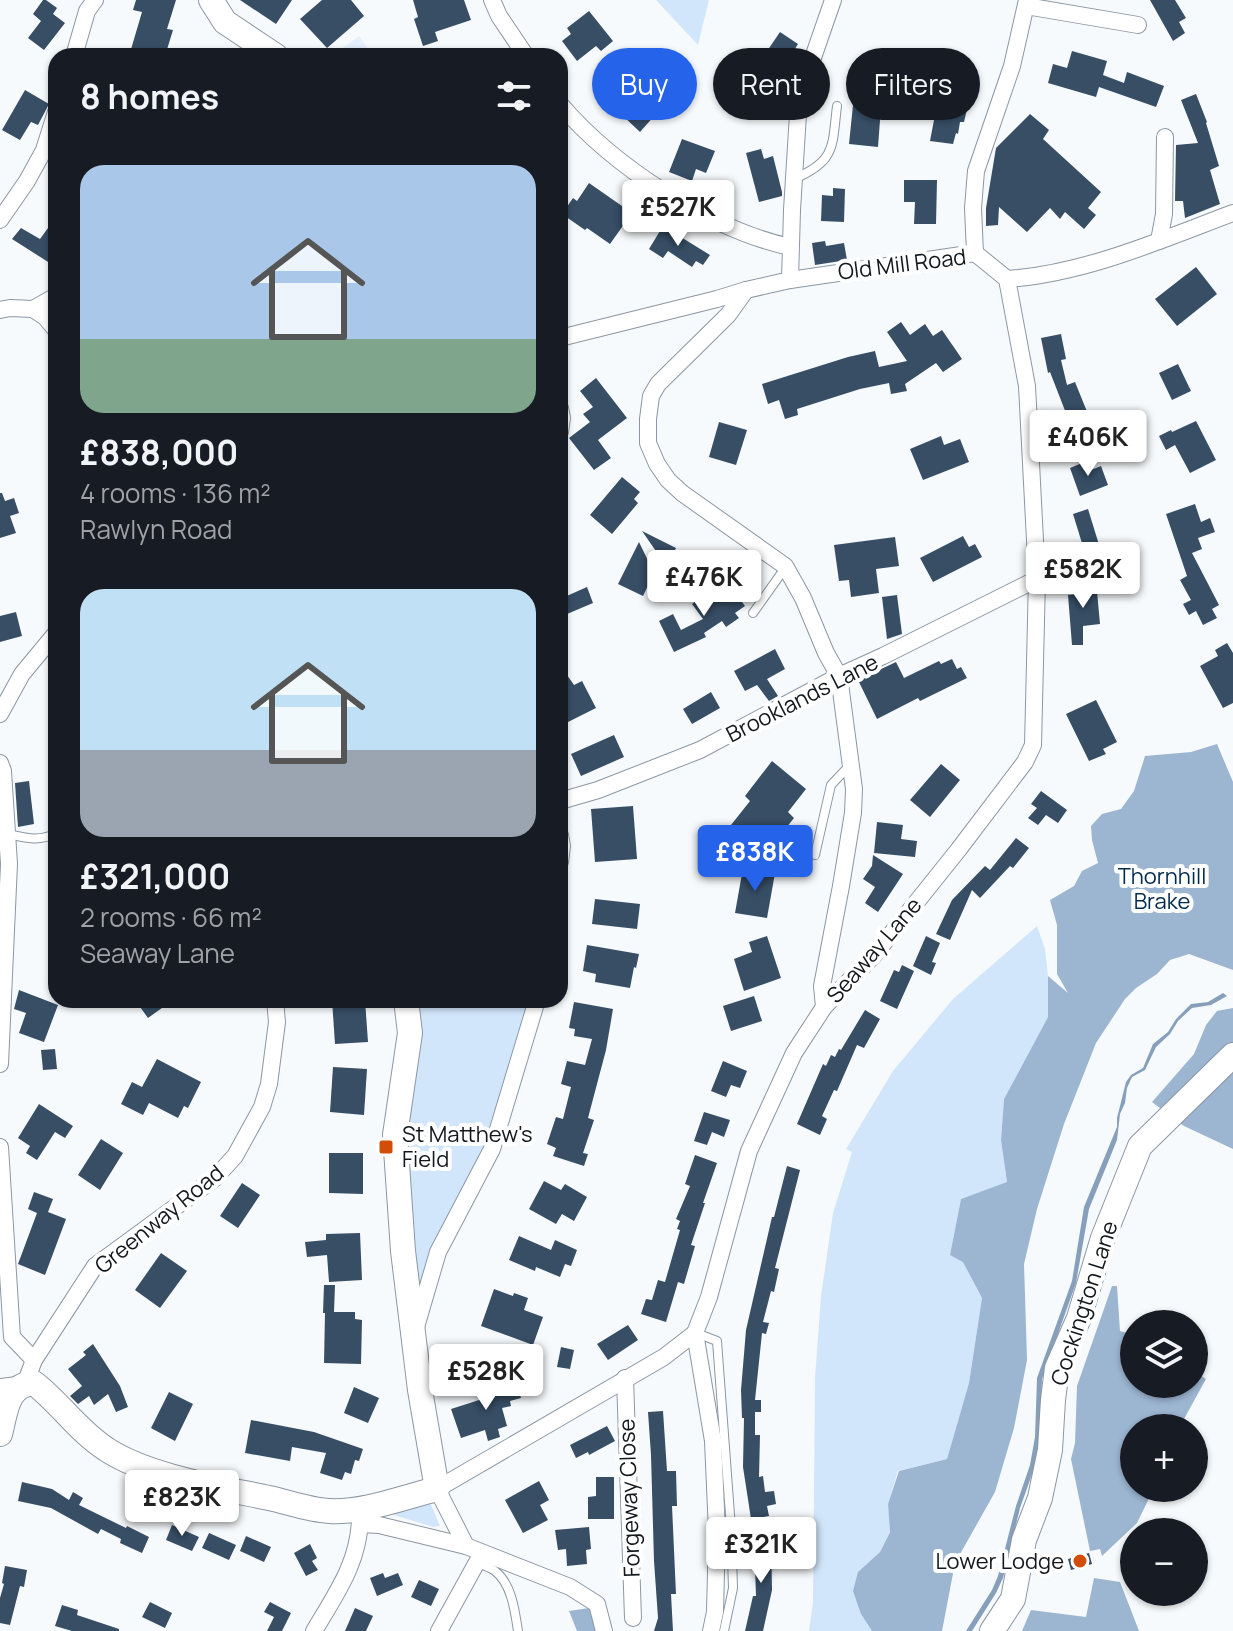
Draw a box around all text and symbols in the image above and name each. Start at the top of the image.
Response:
chip: Buy [592,48,697,120]
chip: Rent [713,48,830,120]
chip: Filters [846,48,980,120]
text: 8 homes [80,73,219,119]
icon: filters [492,74,536,118]
pin: £527K [622,180,734,248]
text: £527K [640,188,716,224]
icon: home [236,217,380,361]
street label: Old Mill Road [836,241,968,287]
pin: £406K [1032,410,1144,478]
text: £406K [1048,418,1128,454]
text: £838,000 [80,429,238,475]
text: 4 rooms · 136 m² [80,475,271,511]
text: Rawlyn Road [80,511,232,547]
pin: £582K [1027,542,1139,610]
pin: £476K [648,550,760,618]
text: £582K [1044,550,1122,586]
text: £476K [665,558,743,594]
icon: home [236,641,380,785]
street label: Brooklands Lane [721,647,883,749]
pin: £838K [699,825,811,893]
text: £838K [716,833,794,869]
text: £321,000 [80,853,230,899]
park label: Thornhill Brake [1118,861,1206,916]
street label: Seaway Lane [820,891,928,1009]
text: 2 rooms · 66 m² [80,899,262,935]
text: Seaway Lane [80,935,235,971]
place label: St Matthew's Field [402,1119,533,1174]
marker: St Matthew's Field [377,1138,395,1156]
street label: Greenway Road [88,1158,230,1280]
street label: Cockington Lane [1043,1217,1125,1389]
map controls [1120,1310,1208,1606]
button: layers [1120,1310,1208,1398]
pin: £528K [430,1344,542,1412]
text: £528K [447,1352,525,1388]
button: + [1120,1414,1208,1502]
street label: Forgeway Close [611,1418,647,1578]
pin: £823K [126,1470,238,1538]
text: £823K [143,1478,221,1514]
pin: £321K [705,1517,817,1585]
button: − [1120,1518,1208,1606]
text: £321K [724,1525,798,1561]
place label: Lower Lodge [935,1546,1064,1576]
marker: Lower Lodge [1071,1552,1089,1570]

